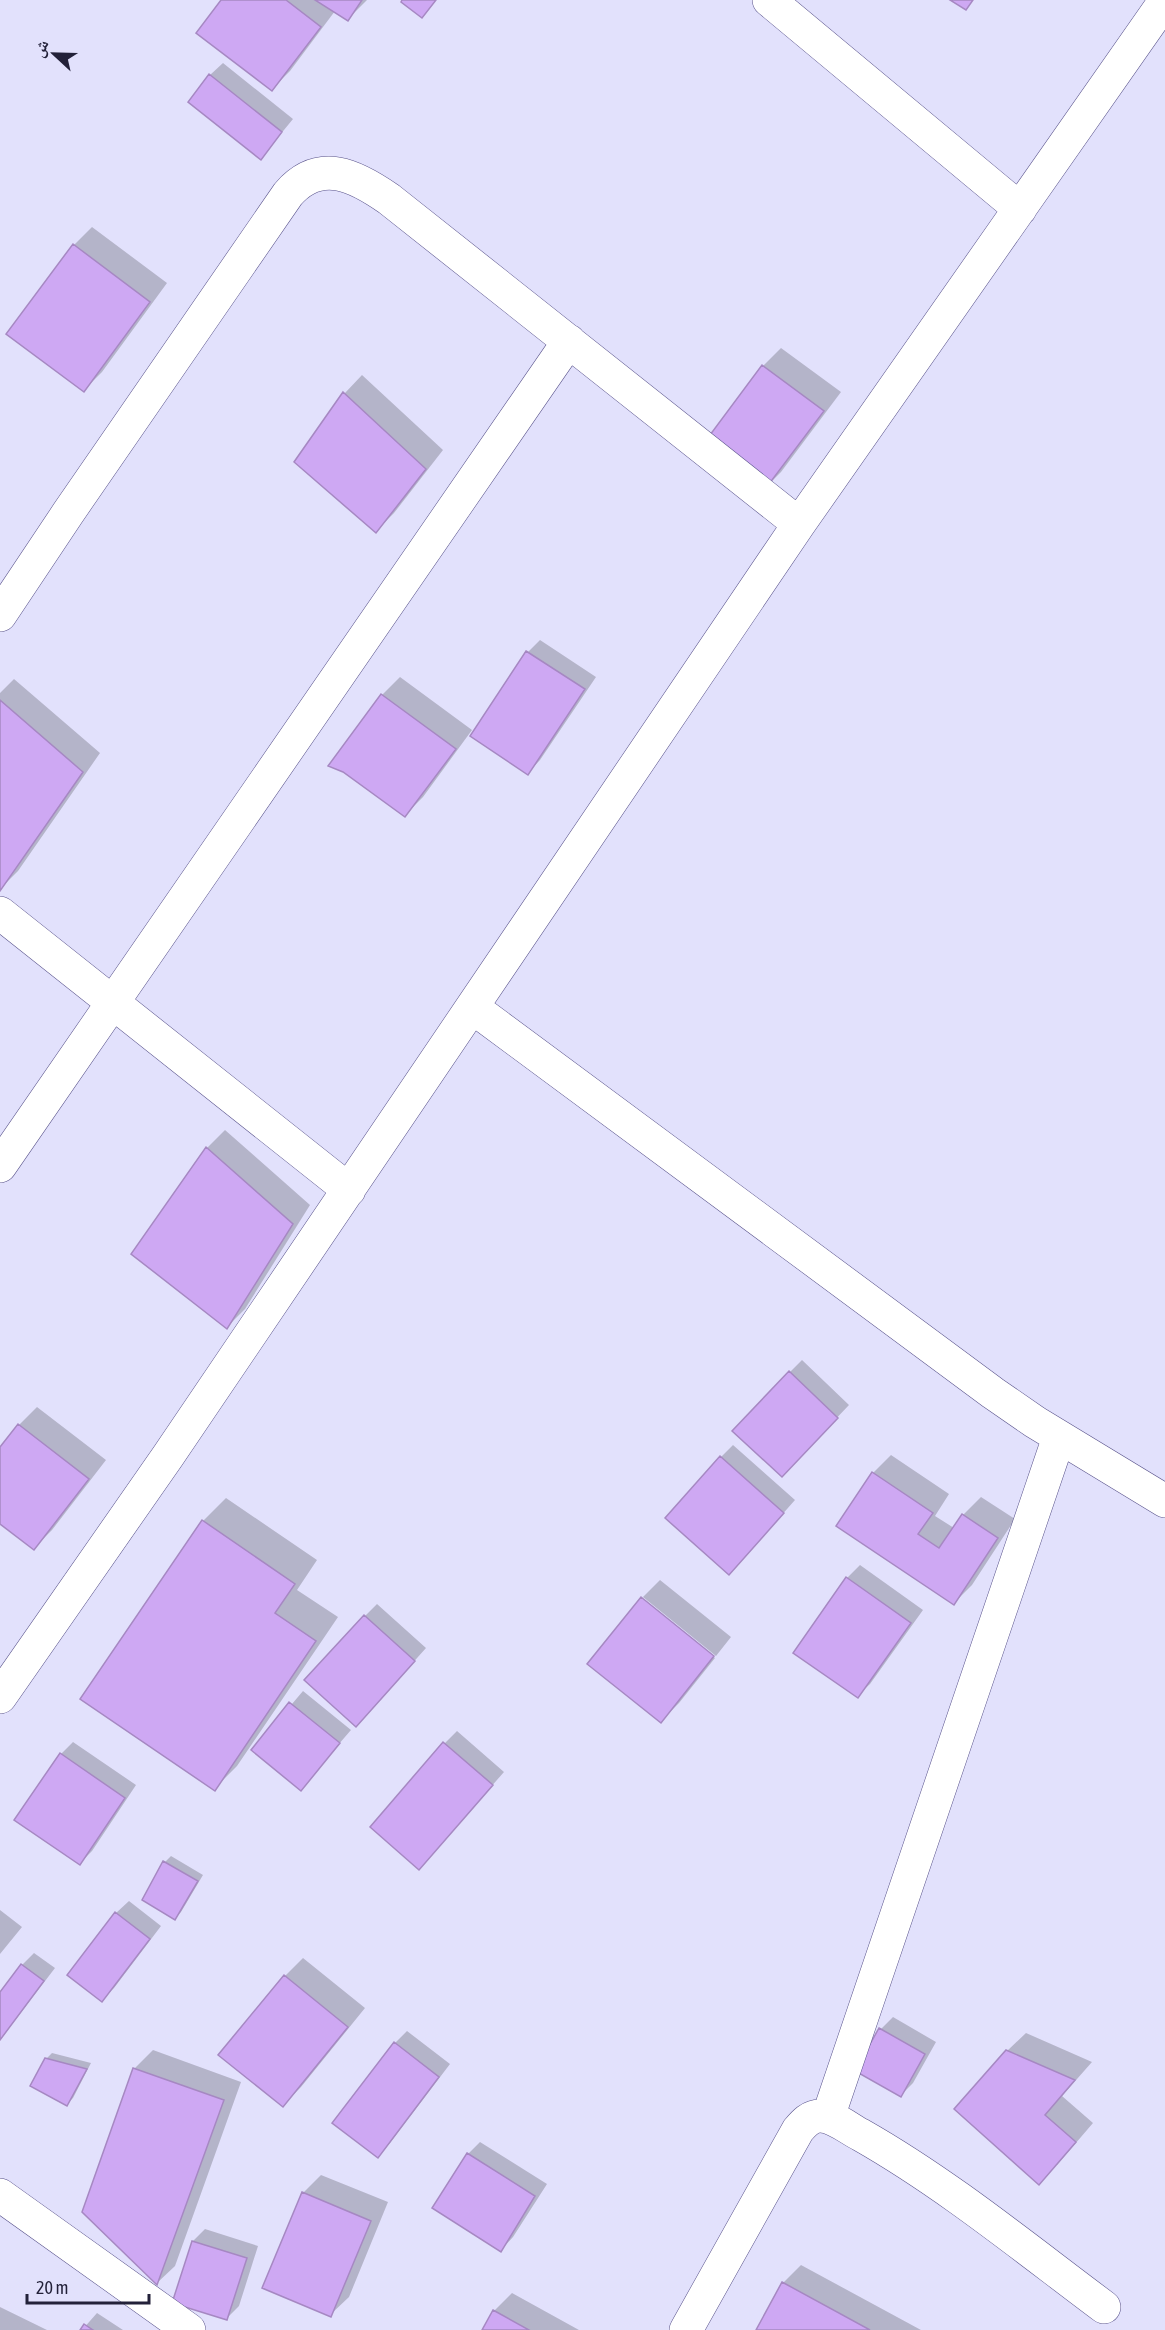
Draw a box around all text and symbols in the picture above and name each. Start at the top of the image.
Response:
north arrow [24,24,84,84]
text: ش [29,37,53,60]
scale bar [27,2267,148,2305]
text: 20 m [36,2277,68,2298]

